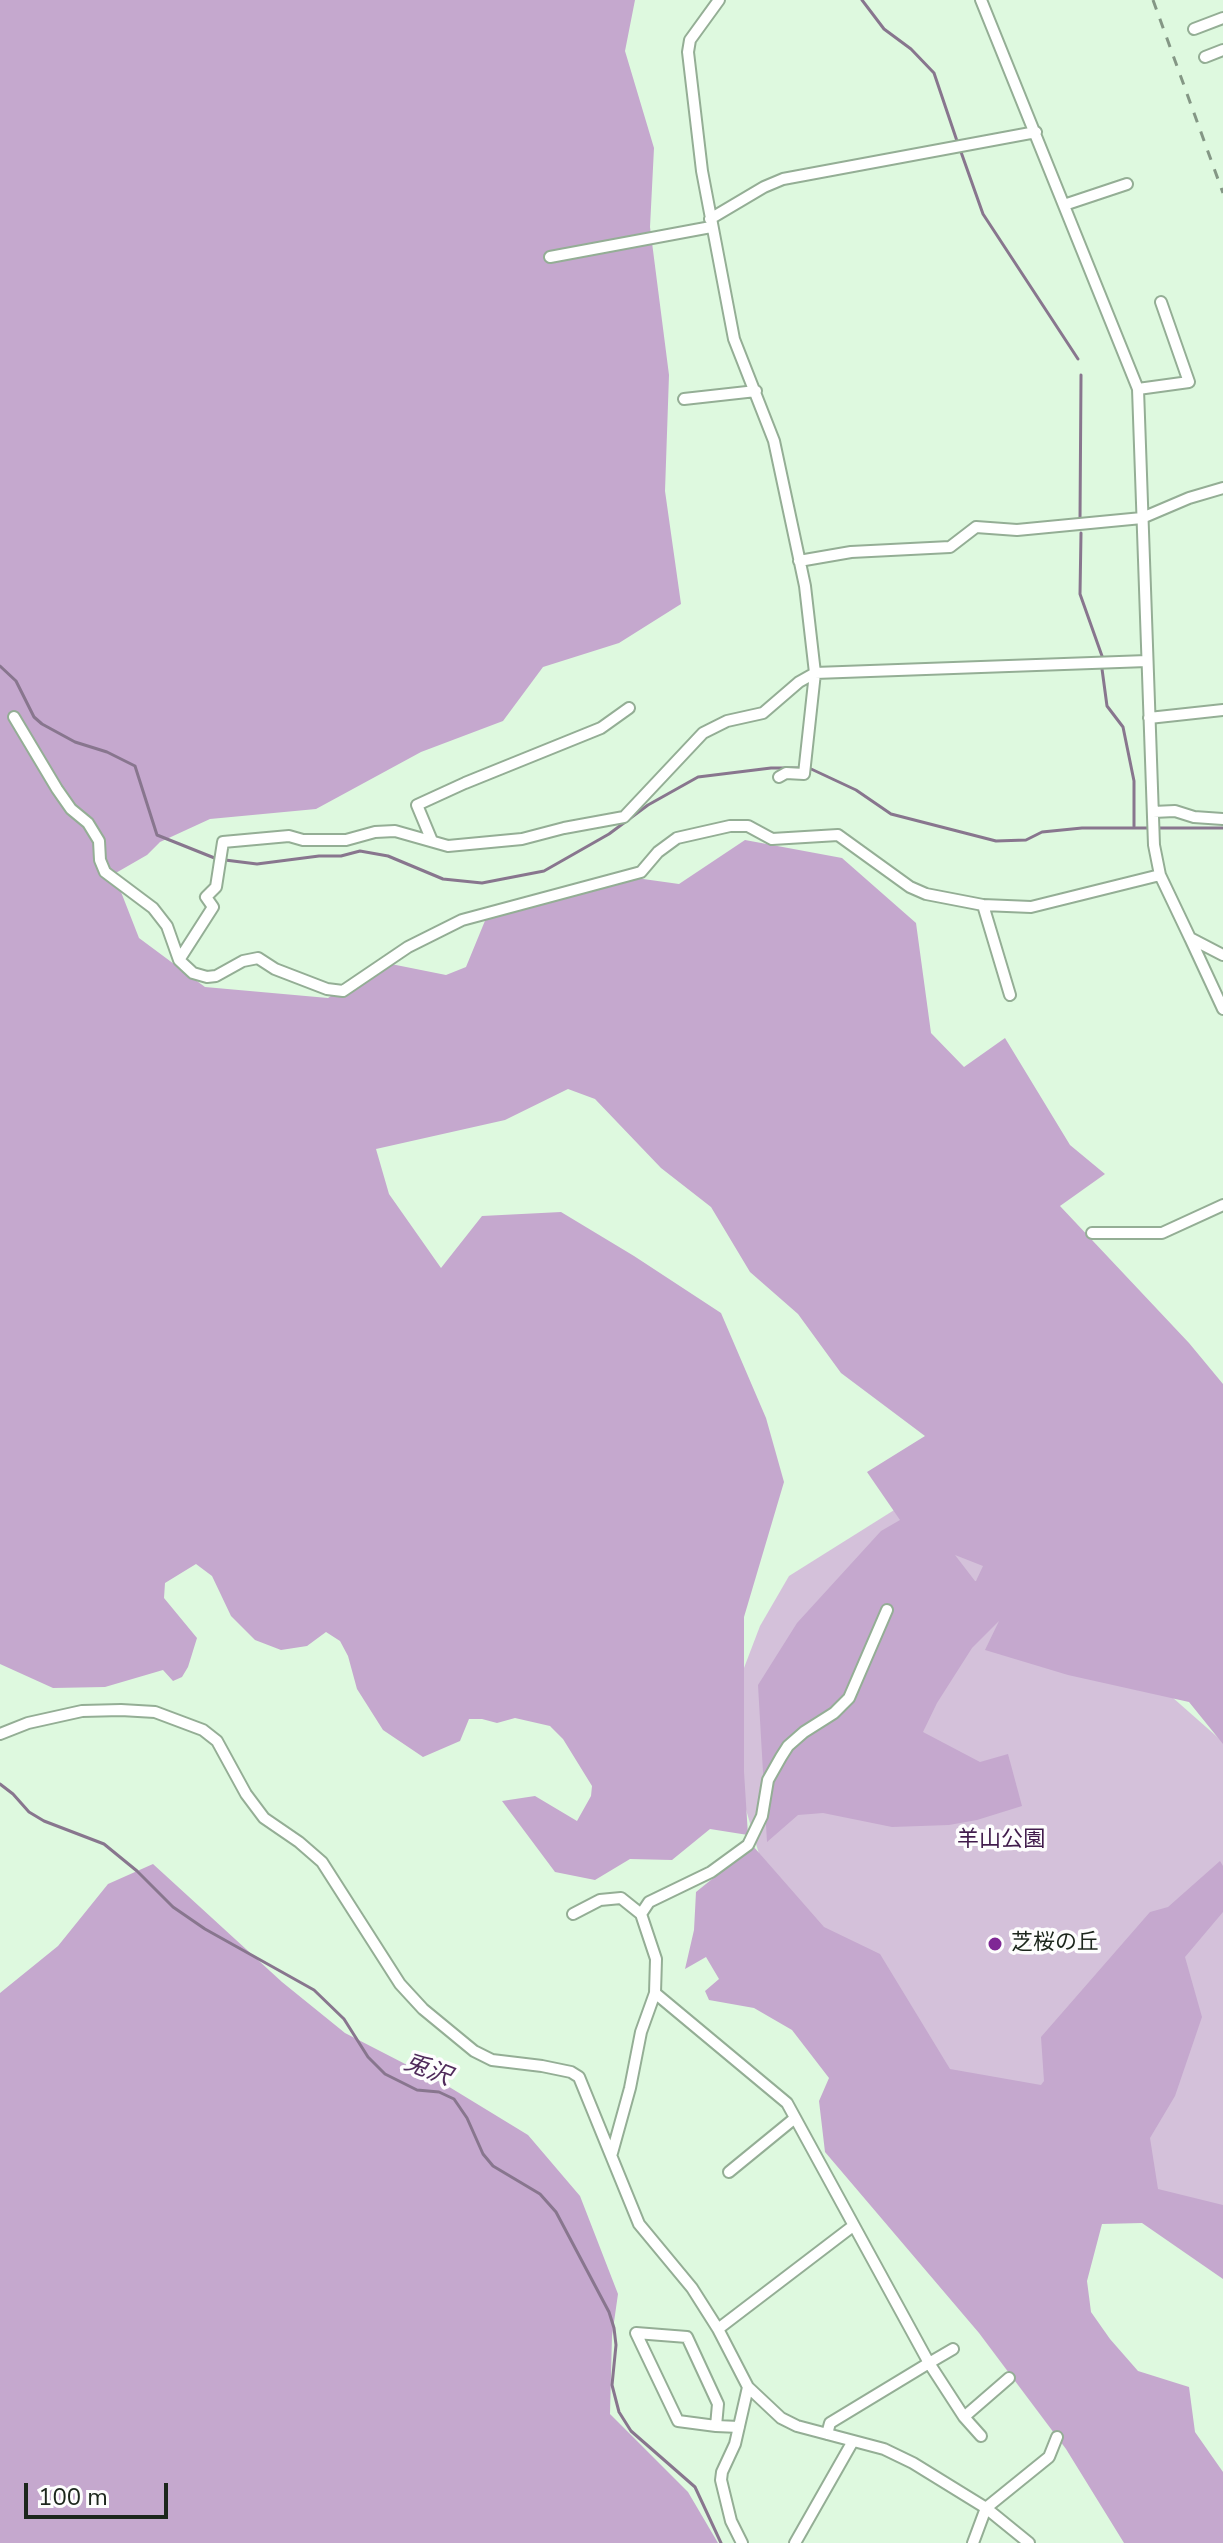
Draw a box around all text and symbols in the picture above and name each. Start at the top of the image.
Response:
park label: 羊山公園 [957,1828,1045,1854]
place label: 芝桜の丘 [1011,1931,1099,1957]
marker: 芝桜の丘 [986,1935,1004,1953]
water label: 兎沢 [399,2049,455,2093]
scale bar [28,2467,172,2517]
text: 100 m [38,2481,108,2513]

